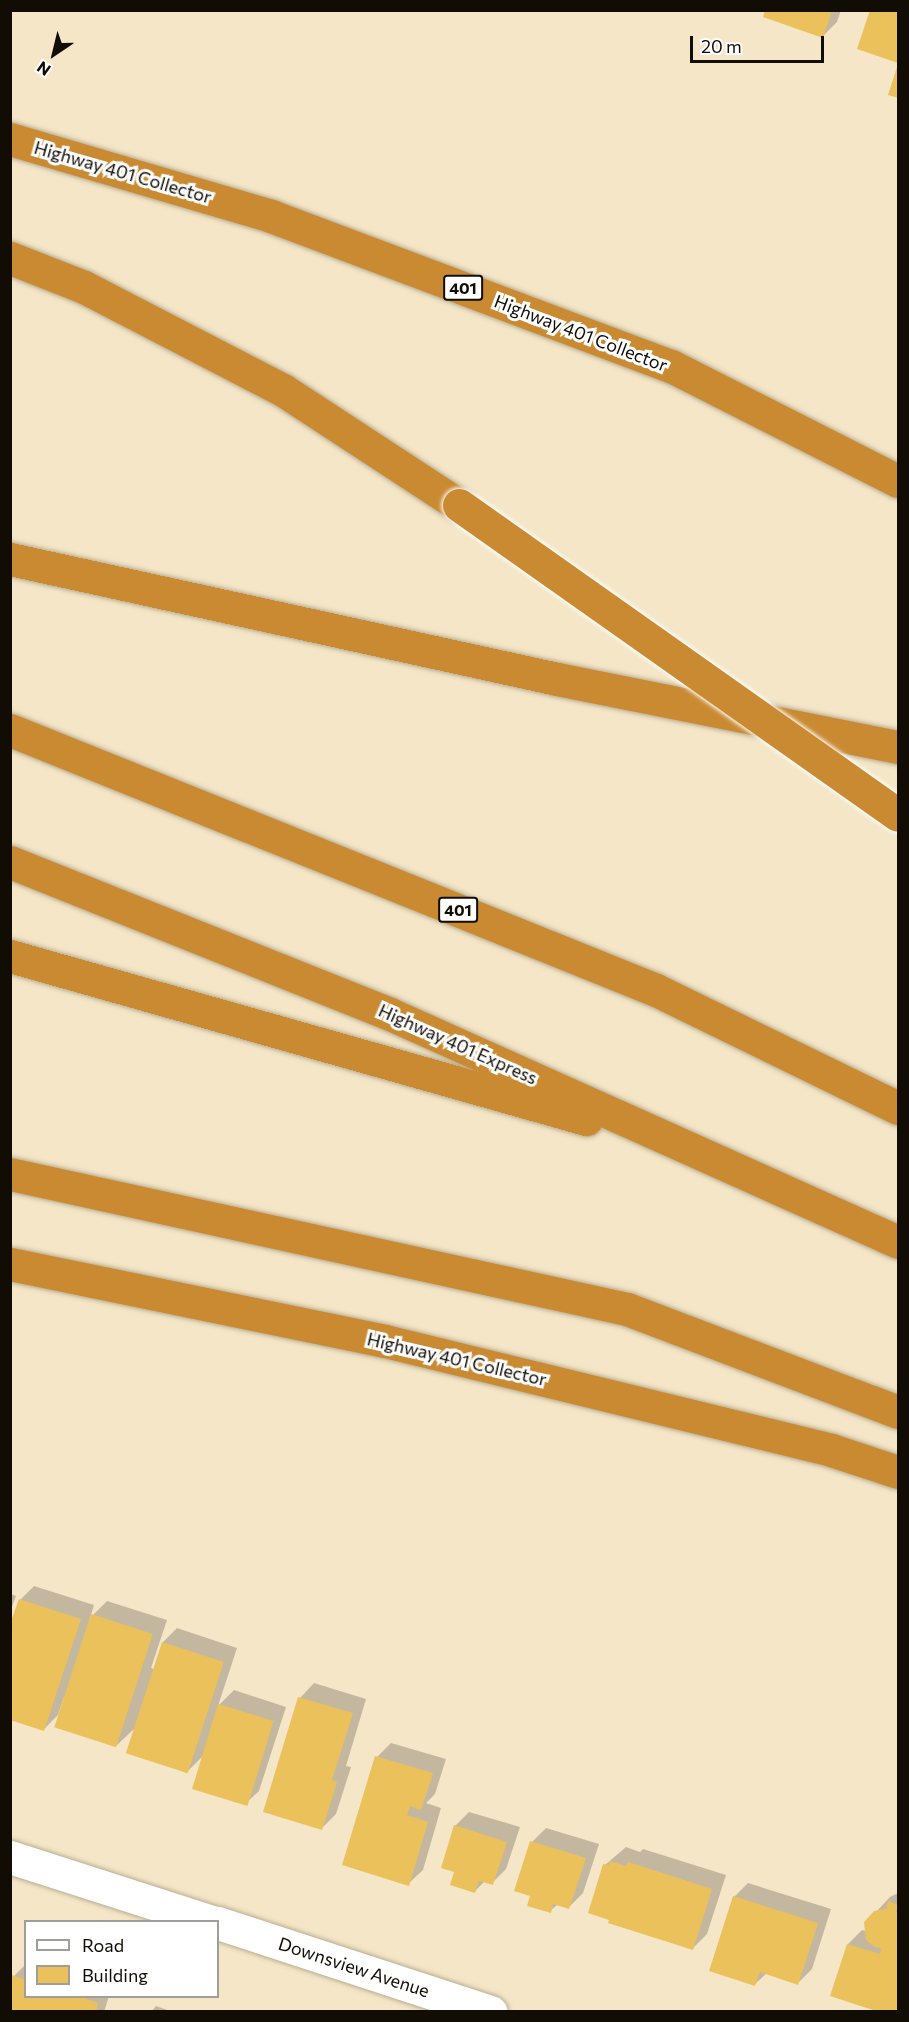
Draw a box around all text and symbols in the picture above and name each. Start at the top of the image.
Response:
north arrow [24,24,84,84]
scale bar [693,24,826,62]
text: 20 m [701,35,742,57]
text: N [33,58,54,80]
street label: Highway 401 Collector [32,136,214,208]
road number: 401 [442,275,484,301]
street label: Highway 401 Collector [491,290,671,376]
road number: 401 [437,897,479,923]
street label: Highway 401 Express [375,999,541,1089]
street label: Highway 401 Collector [365,1328,549,1390]
legend [24,1920,219,1998]
street label: Downsview Avenue [276,1932,432,2002]
text: Road [82,1934,124,1956]
text: Building [82,1964,148,1986]

